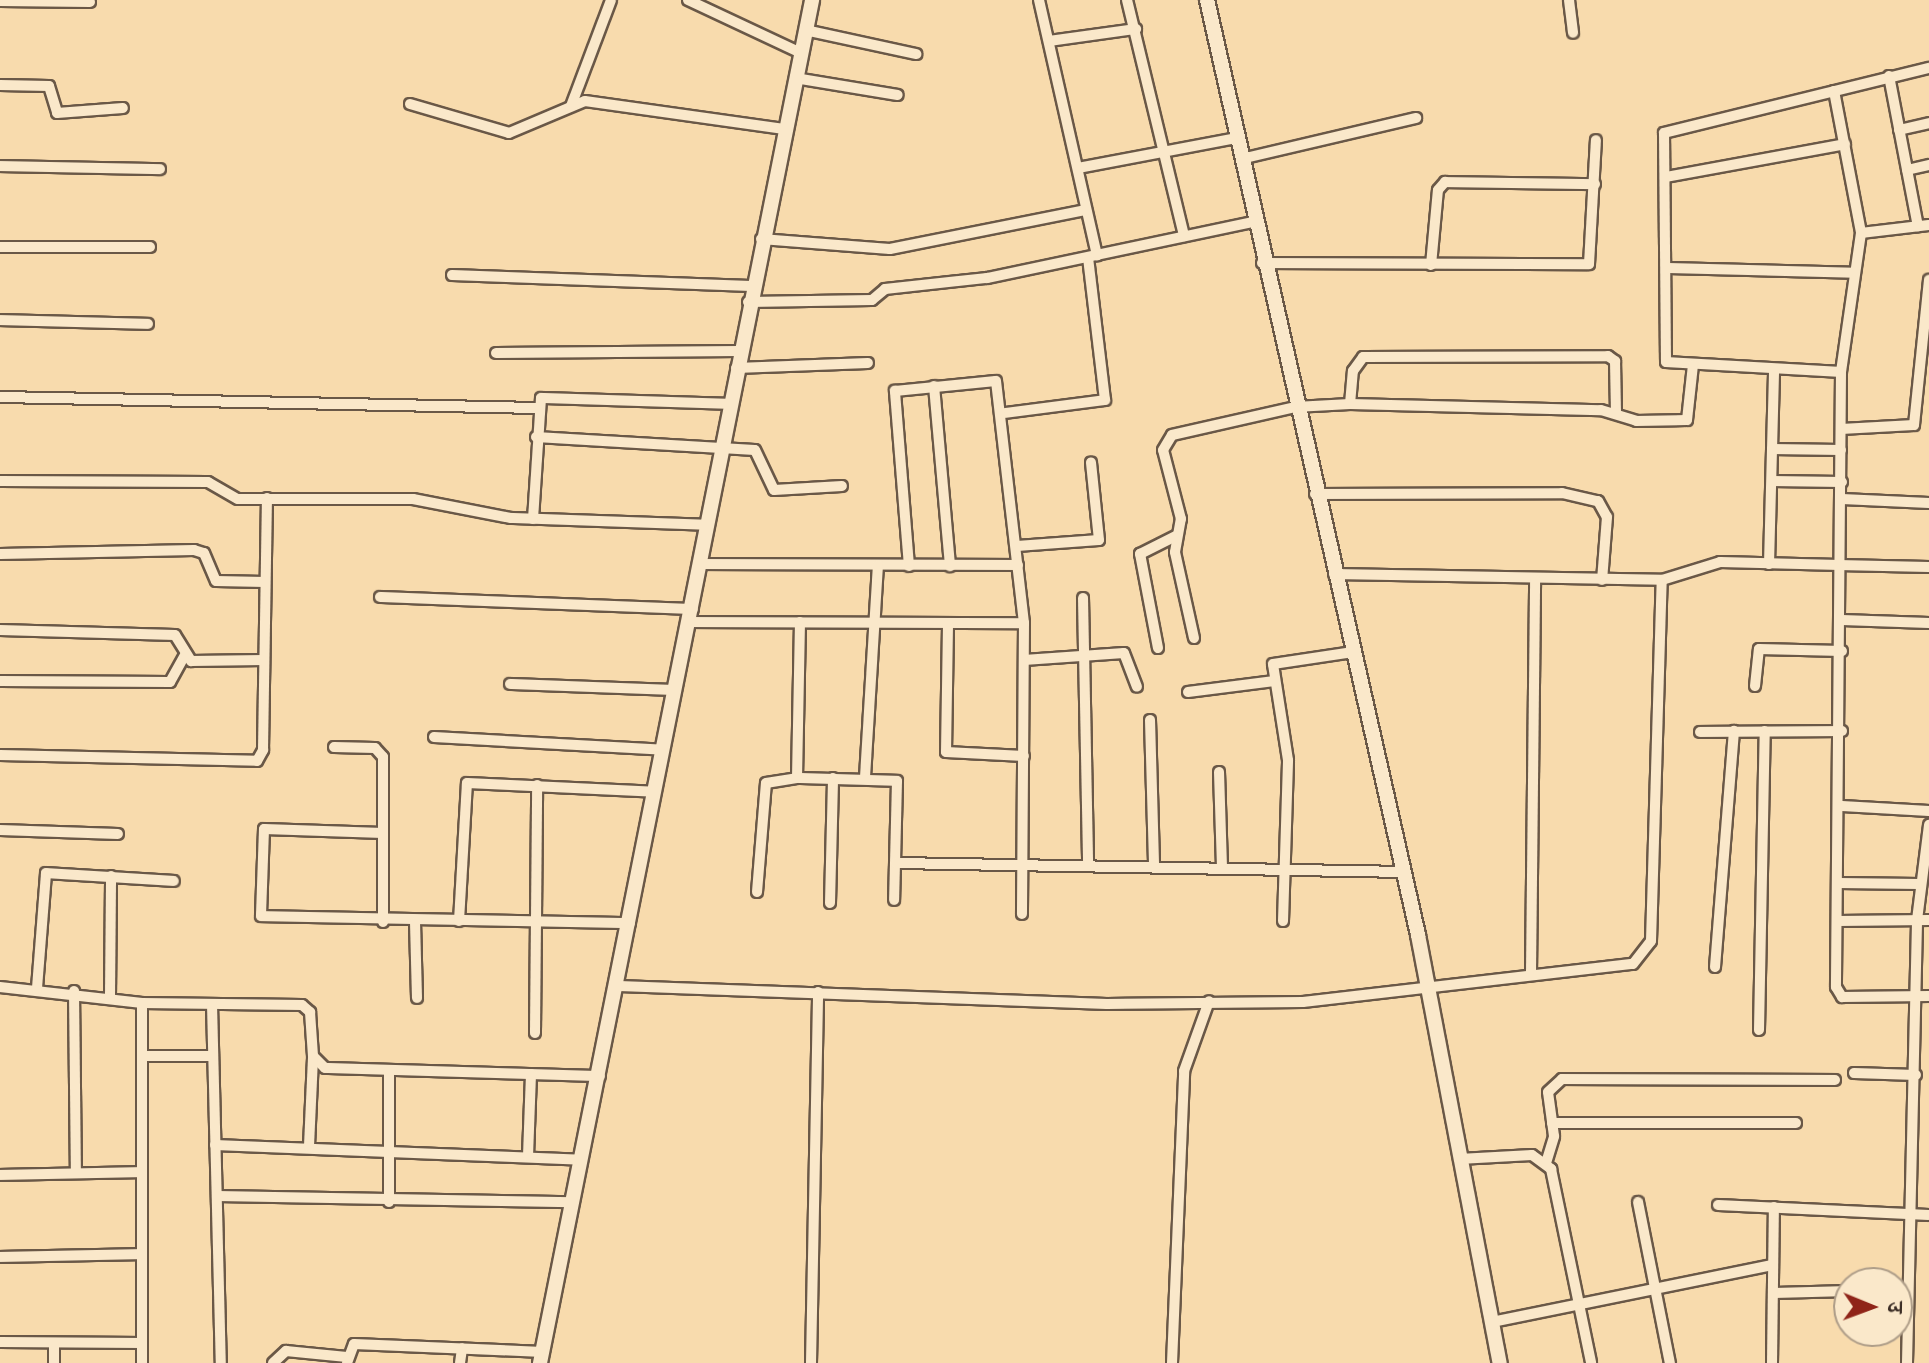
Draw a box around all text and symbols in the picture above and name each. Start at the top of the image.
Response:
north arrow [1833,1267,1913,1347]
text: उ [1880,1302,1910,1313]

